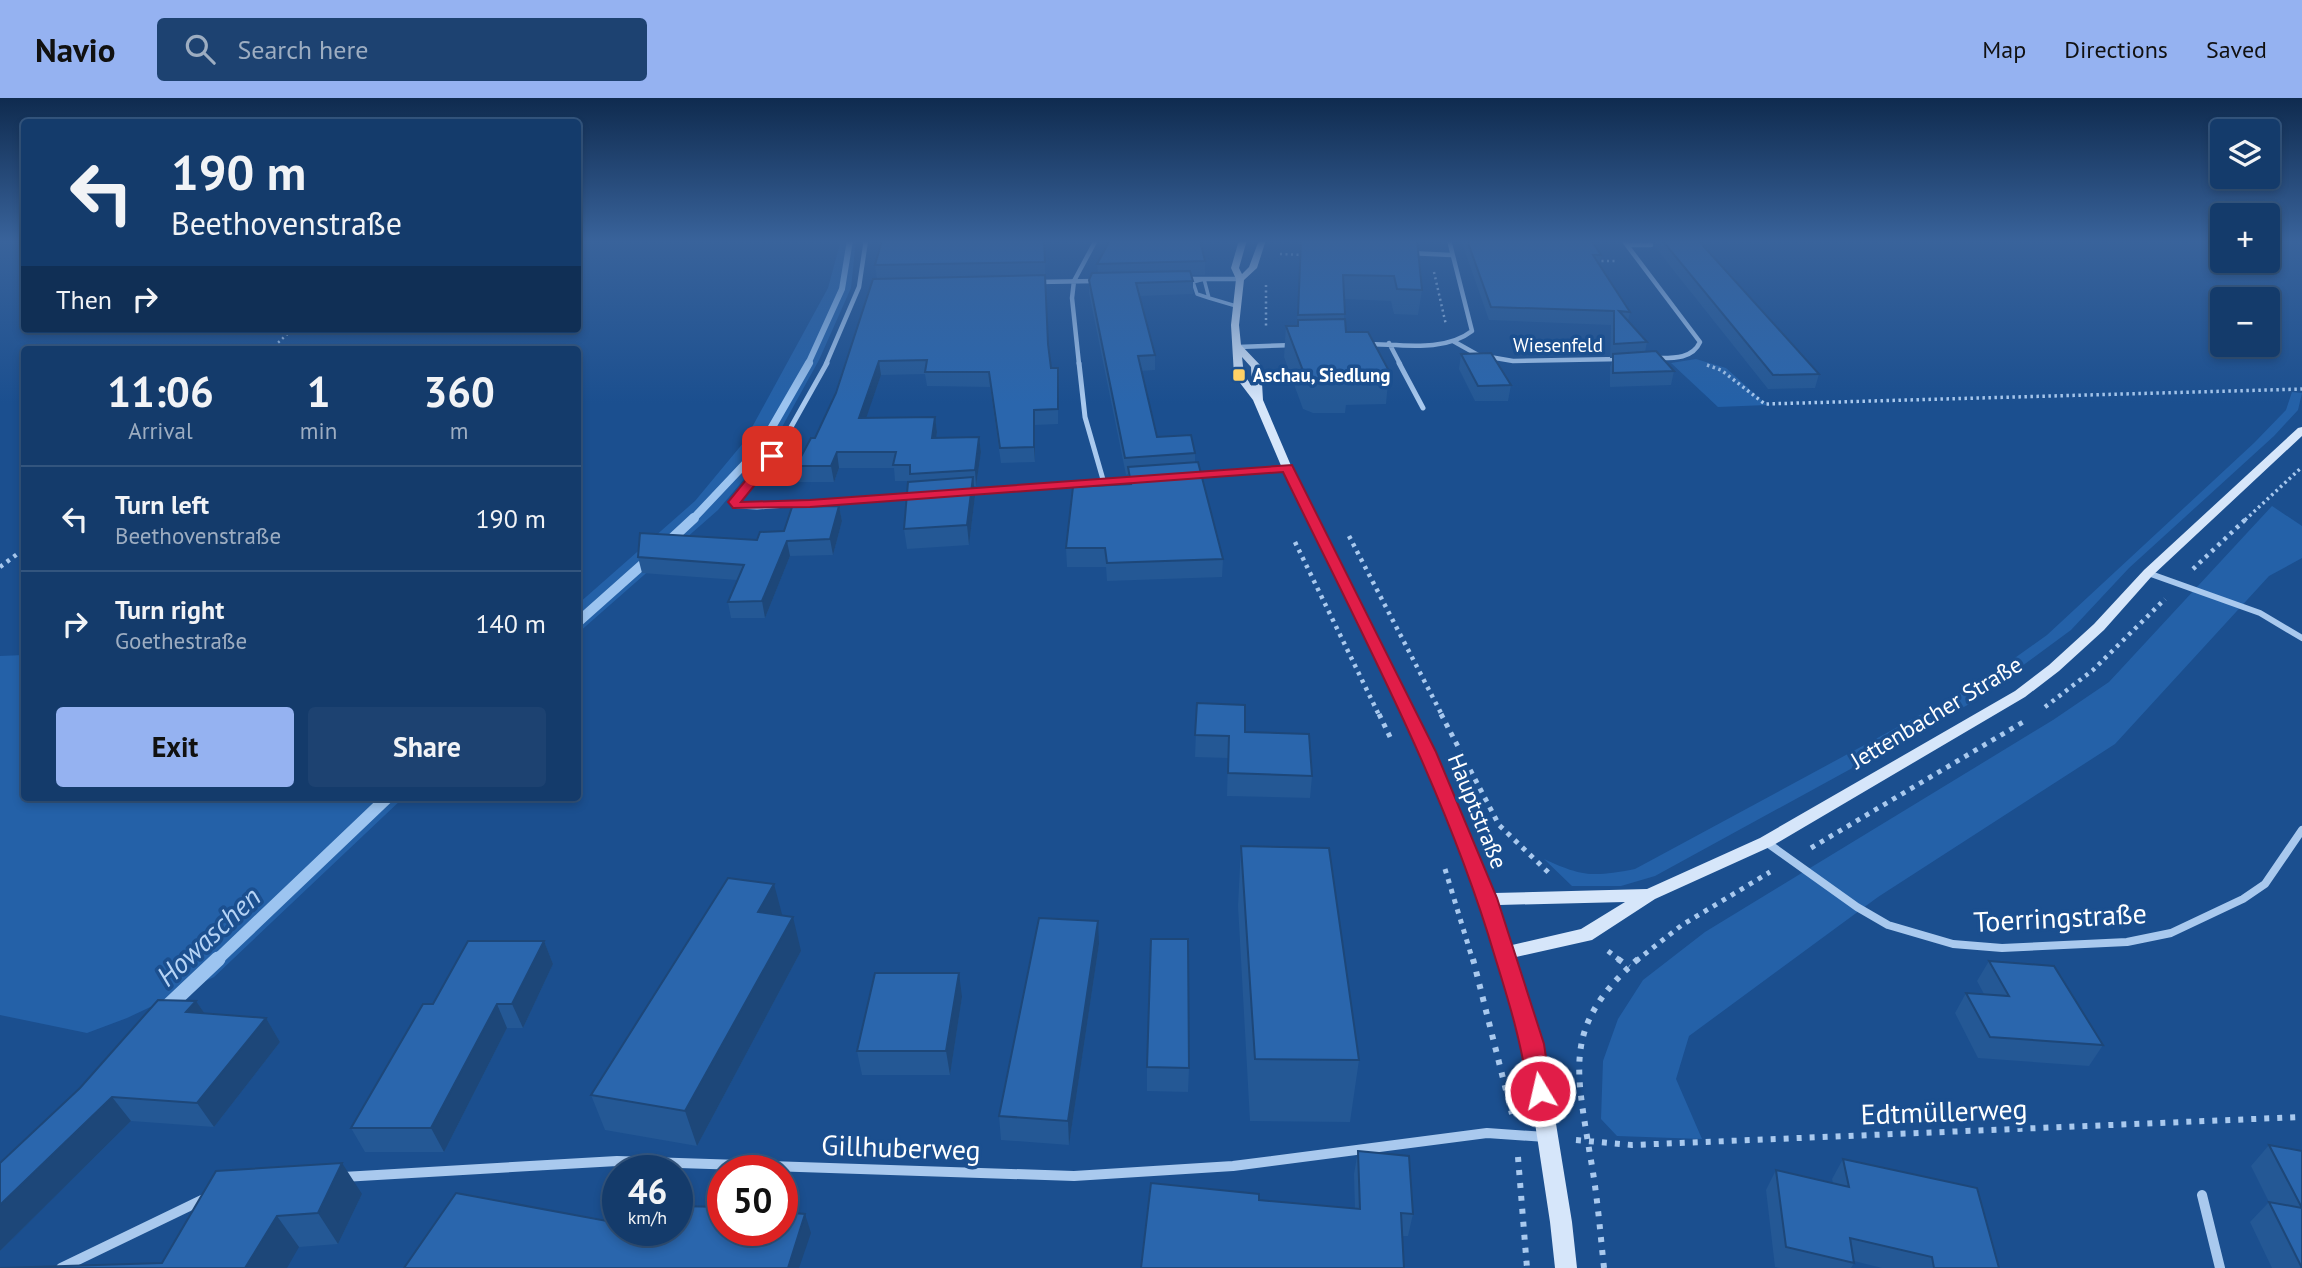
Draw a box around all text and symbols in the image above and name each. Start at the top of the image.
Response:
search box [157,18,647,81]
text: Navio [35,28,115,71]
icon: search [181,30,219,68]
text: Search here [237,33,369,66]
text: Map [1982,34,2026,65]
text: Directions [2064,34,2168,65]
text: Saved [2206,34,2267,65]
map controls [2210,119,2280,357]
button: layers [2210,119,2280,189]
text: 190 m [171,140,306,204]
icon: left [56,147,147,238]
text: Beethovenstraße [171,202,402,244]
button: + [2210,203,2280,273]
icon: right [126,280,164,318]
text: Then [56,283,112,316]
button: − [2210,287,2280,357]
street label: Wiesenfeld [1513,333,1603,357]
place label: Aschau, Siedlung [1253,363,1390,387]
text: 11:06 [107,364,214,419]
text: 1 [307,364,330,419]
text: 360 [423,364,495,419]
marker: Aschau, Siedlung [1231,367,1247,383]
text: Arrival [128,416,193,445]
text: min [300,416,337,445]
text: m [450,416,468,445]
pin [742,426,802,486]
icon: arrive [753,437,791,475]
text: Turn left [115,488,209,521]
icon: left [56,500,94,538]
text: 190 m [475,502,546,535]
text: Beethovenstraße [115,521,281,550]
text: Turn right [115,593,224,626]
icon: right [56,605,94,643]
text: 140 m [475,607,546,640]
text: Goethestraße [115,626,247,655]
street label: Jettenbacher Straße [1844,649,2027,775]
button: Exit [56,707,294,787]
button: Share [308,707,546,787]
street label: Hauptstraße [1442,749,1514,873]
water label: Howaschen [148,878,268,994]
street label: Toerringstraße [1972,894,2148,940]
position arrow [1503,1054,1577,1128]
street label: Edtmüllerweg [1860,1090,2028,1132]
street label: Gillhuberweg [821,1126,981,1168]
speed limit sign: 50 [707,1155,798,1246]
text: 46 [628,1168,667,1214]
text: km/h [628,1206,667,1229]

